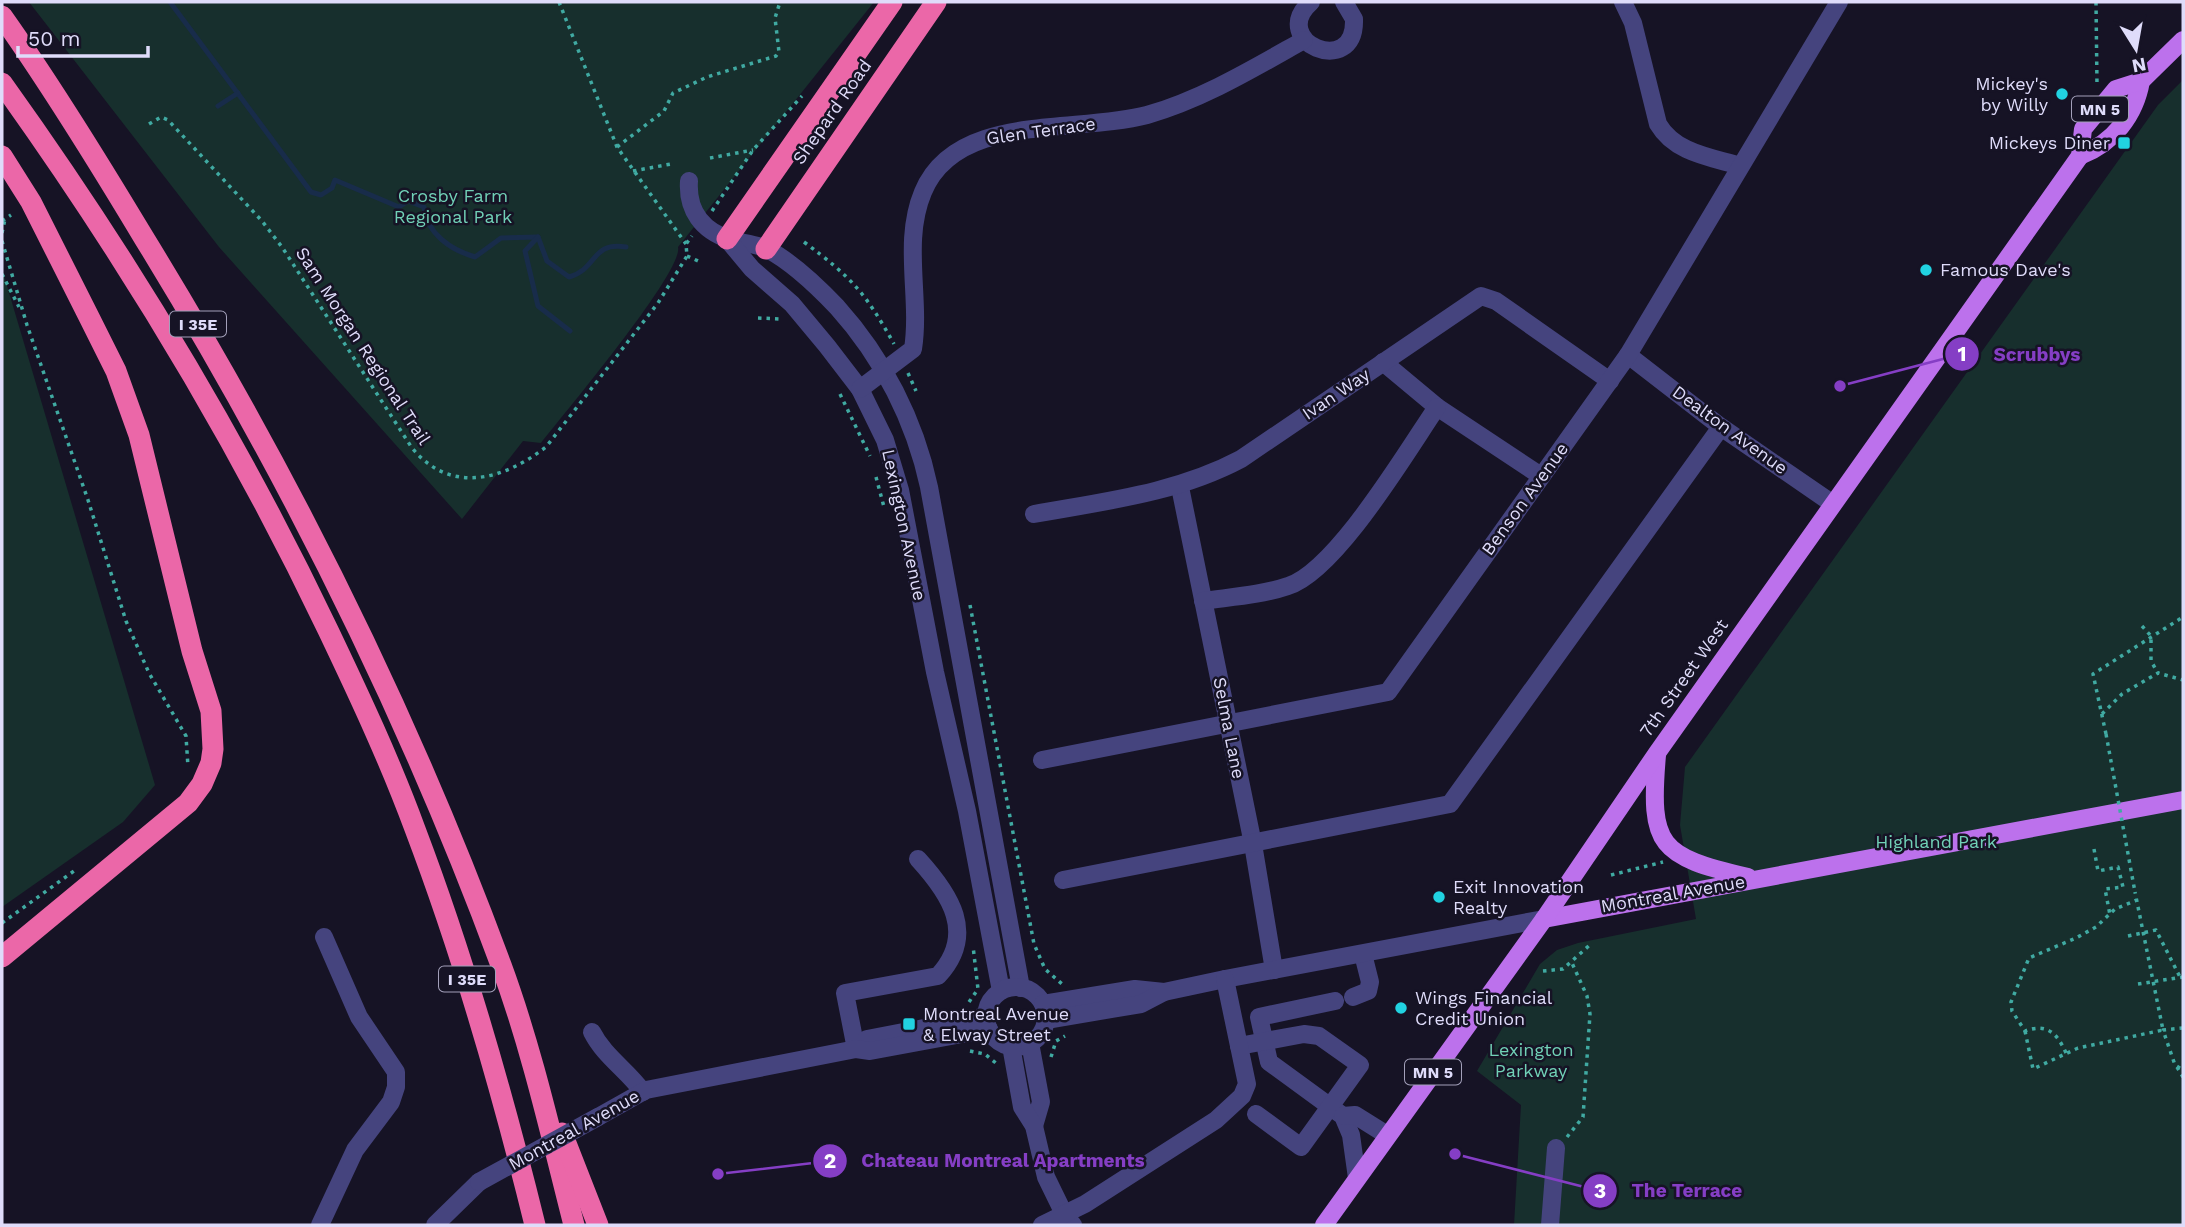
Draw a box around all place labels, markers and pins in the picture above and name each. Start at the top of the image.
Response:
place label: Mickey's by Willy [1975,73,2049,115]
marker: Mickey's by Willy [2054,86,2070,102]
place label: Mickeys Diner [1989,132,2110,153]
marker: Mickeys Diner [2116,135,2132,151]
place label: Famous Dave's [1940,259,2071,280]
marker: Famous Dave's [1918,262,1934,278]
callout: Scrubbys [1945,334,2095,374]
place label: Exit Innovation Realty [1453,876,1584,918]
marker: Exit Innovation Realty [1431,889,1447,905]
place label: Wings Financial Credit Union [1415,987,1553,1029]
marker: Wings Financial Credit Union [1393,1000,1409,1016]
place label: Montreal Avenue & Elway Street [923,1003,1069,1045]
marker: Montreal Avenue & Elway Street [901,1016,917,1032]
callout: Chateau Montreal Apartments [812,1141,1159,1181]
callout: The Terrace [1583,1171,1757,1211]

